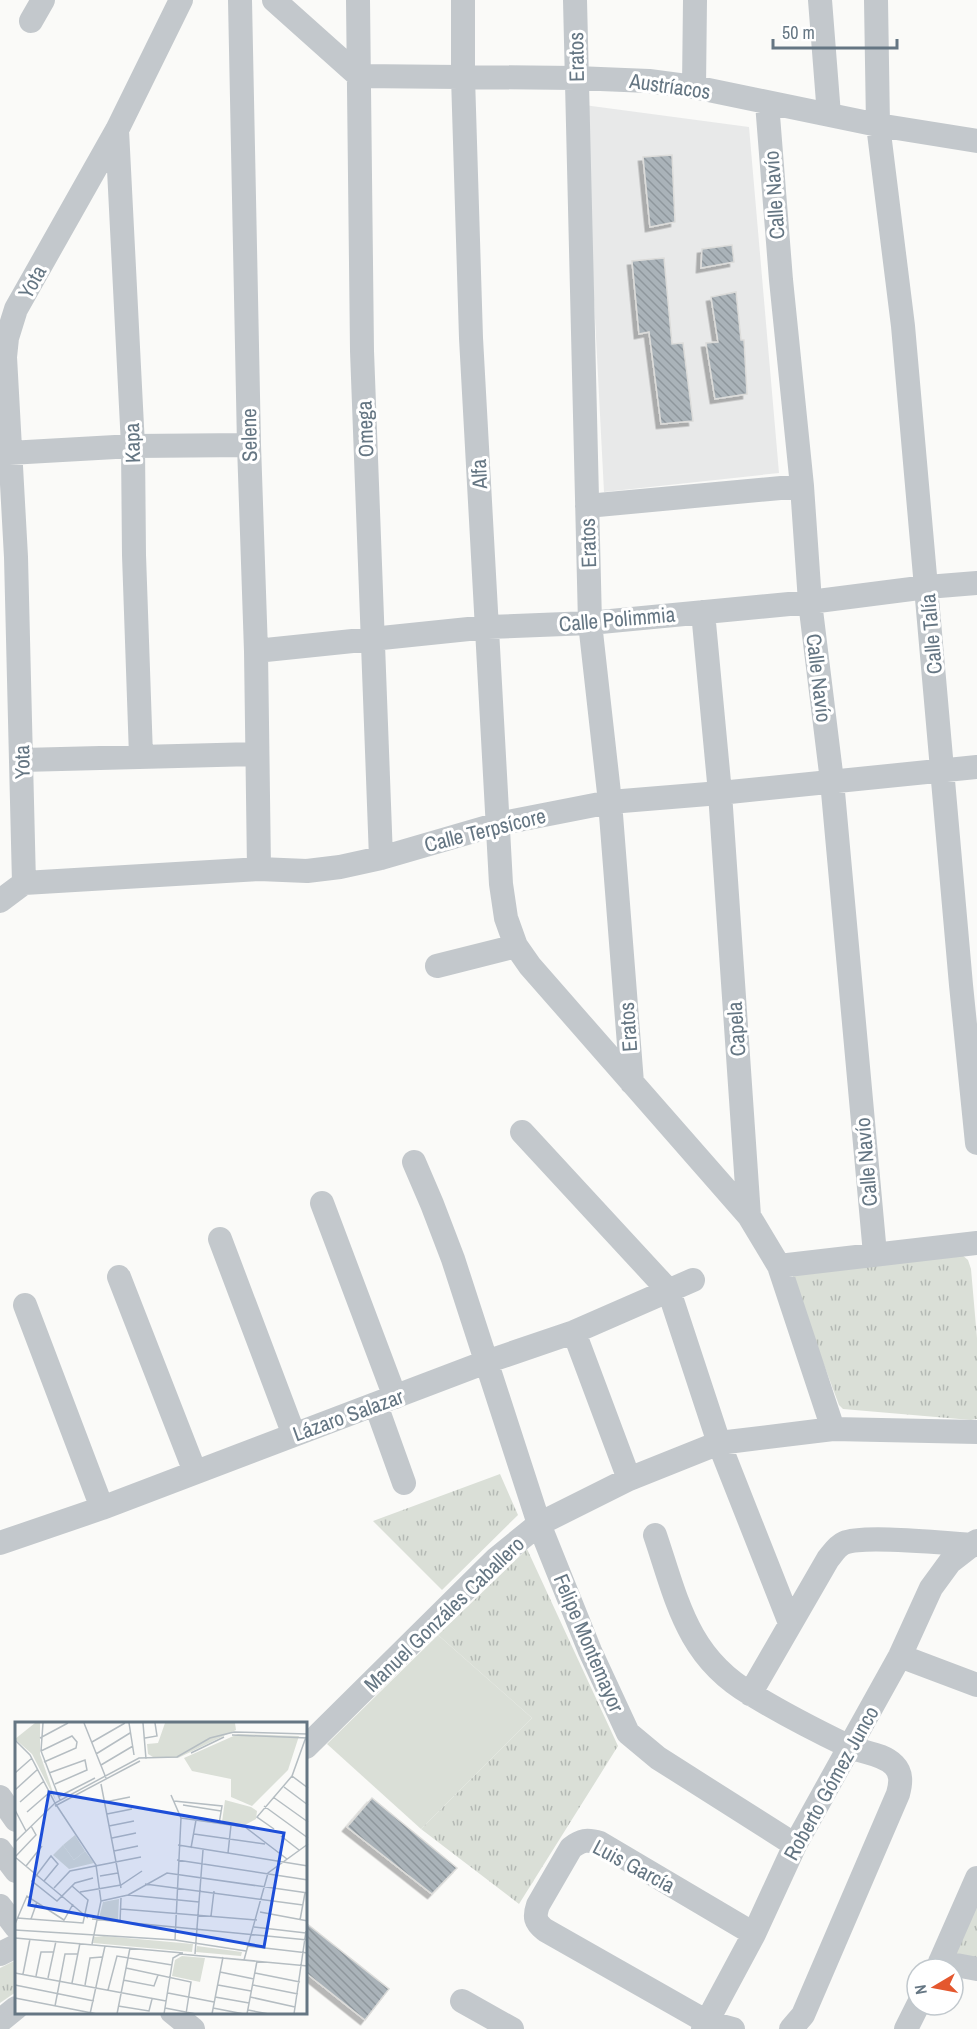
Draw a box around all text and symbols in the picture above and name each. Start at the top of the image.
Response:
scale bar [773,12,898,50]
text: 50 m [782,20,815,45]
street label: Eratos [561,32,591,82]
street label: Austríacos [627,66,712,106]
street label: Calle Navío [756,150,792,240]
street label: Yota [11,260,53,304]
street label: Omega [350,400,380,458]
street label: Selene [234,408,264,462]
street label: Kapa [117,422,147,464]
street label: Alfa [464,458,494,491]
street label: Eratos [573,518,603,568]
street label: Calle Talía [913,592,949,675]
street label: Calle Polimmia [558,599,677,639]
street label: Calle Navío [799,632,839,724]
street label: Yota [7,744,37,779]
street label: Calle Terpsícore [421,801,549,859]
street label: Capela [720,1000,752,1057]
street label: Eratos [612,1001,644,1053]
street label: Calle Navío [848,1116,884,1208]
street label: Lázaro Salazar [289,1381,408,1448]
street label: Manuel Gonzáles Caballero [358,1530,530,1698]
street label: Felipe Montemayor [547,1569,631,1717]
street label: Roberto Gómez Junco [777,1701,885,1865]
inset map [15,1722,308,2014]
street label: Luis García [588,1832,680,1900]
north arrow [905,1957,965,2017]
text: N [909,1983,932,1996]

